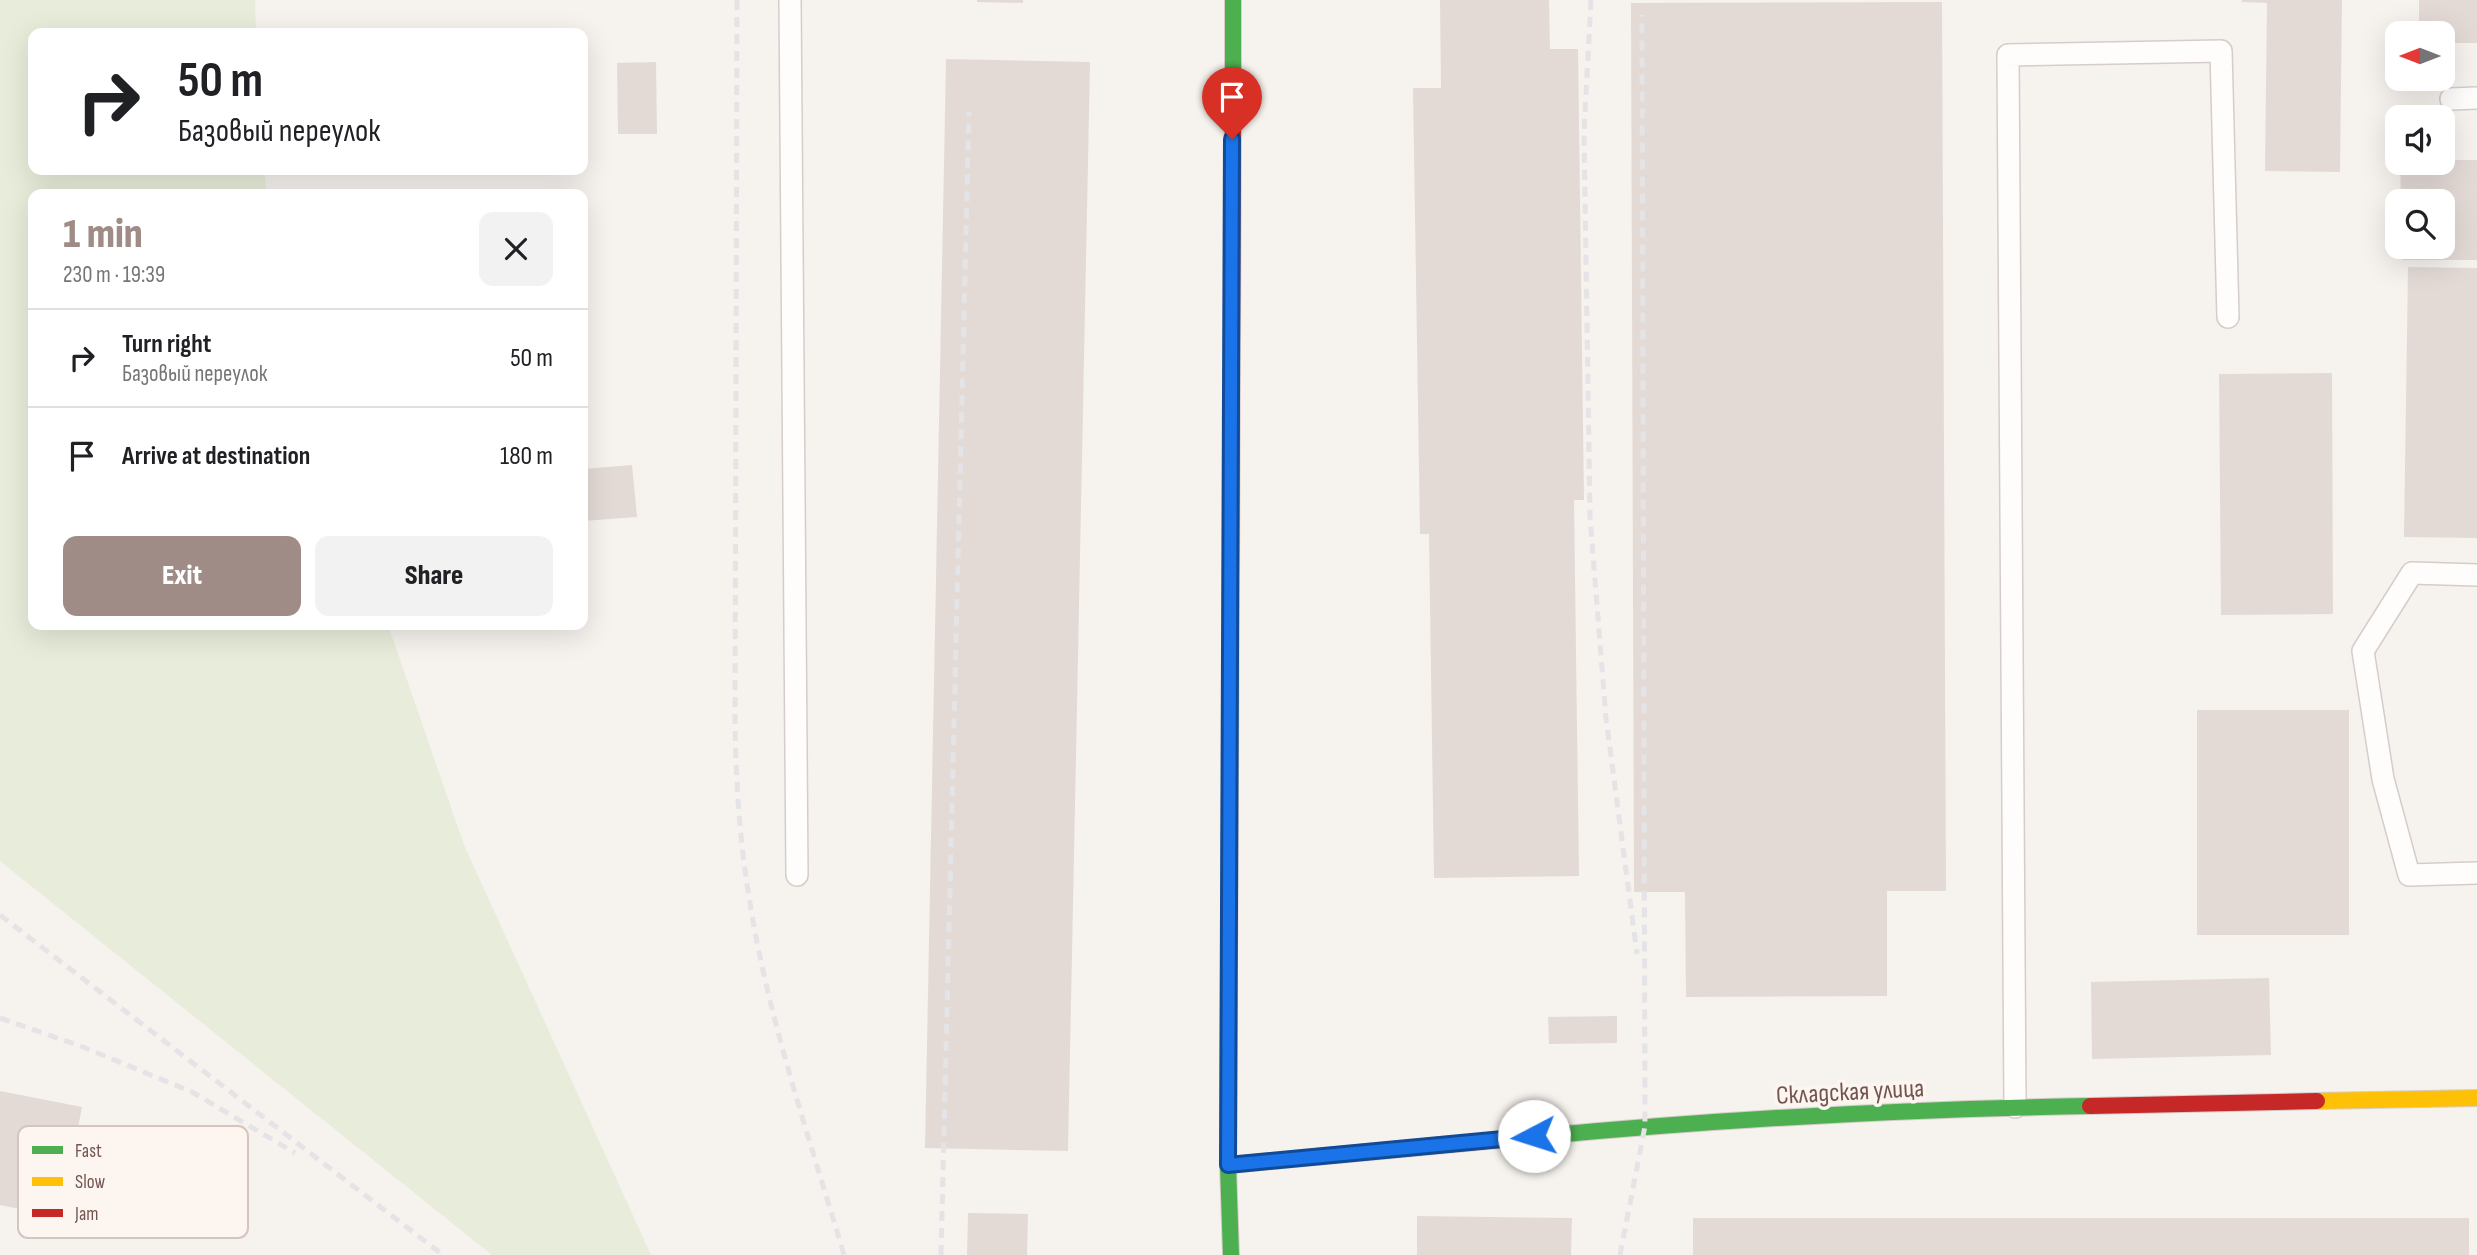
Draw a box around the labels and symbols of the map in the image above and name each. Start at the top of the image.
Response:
north arrow [2385,21,2455,91]
pin [1202,67,1262,139]
street label: Складская улица [1775,1073,1925,1112]
position arrow [1497,1099,1571,1173]
legend [18,1126,248,1238]
text: Fast [75,1140,102,1163]
text: Slow [75,1171,105,1194]
text: Jam [74,1203,98,1226]

